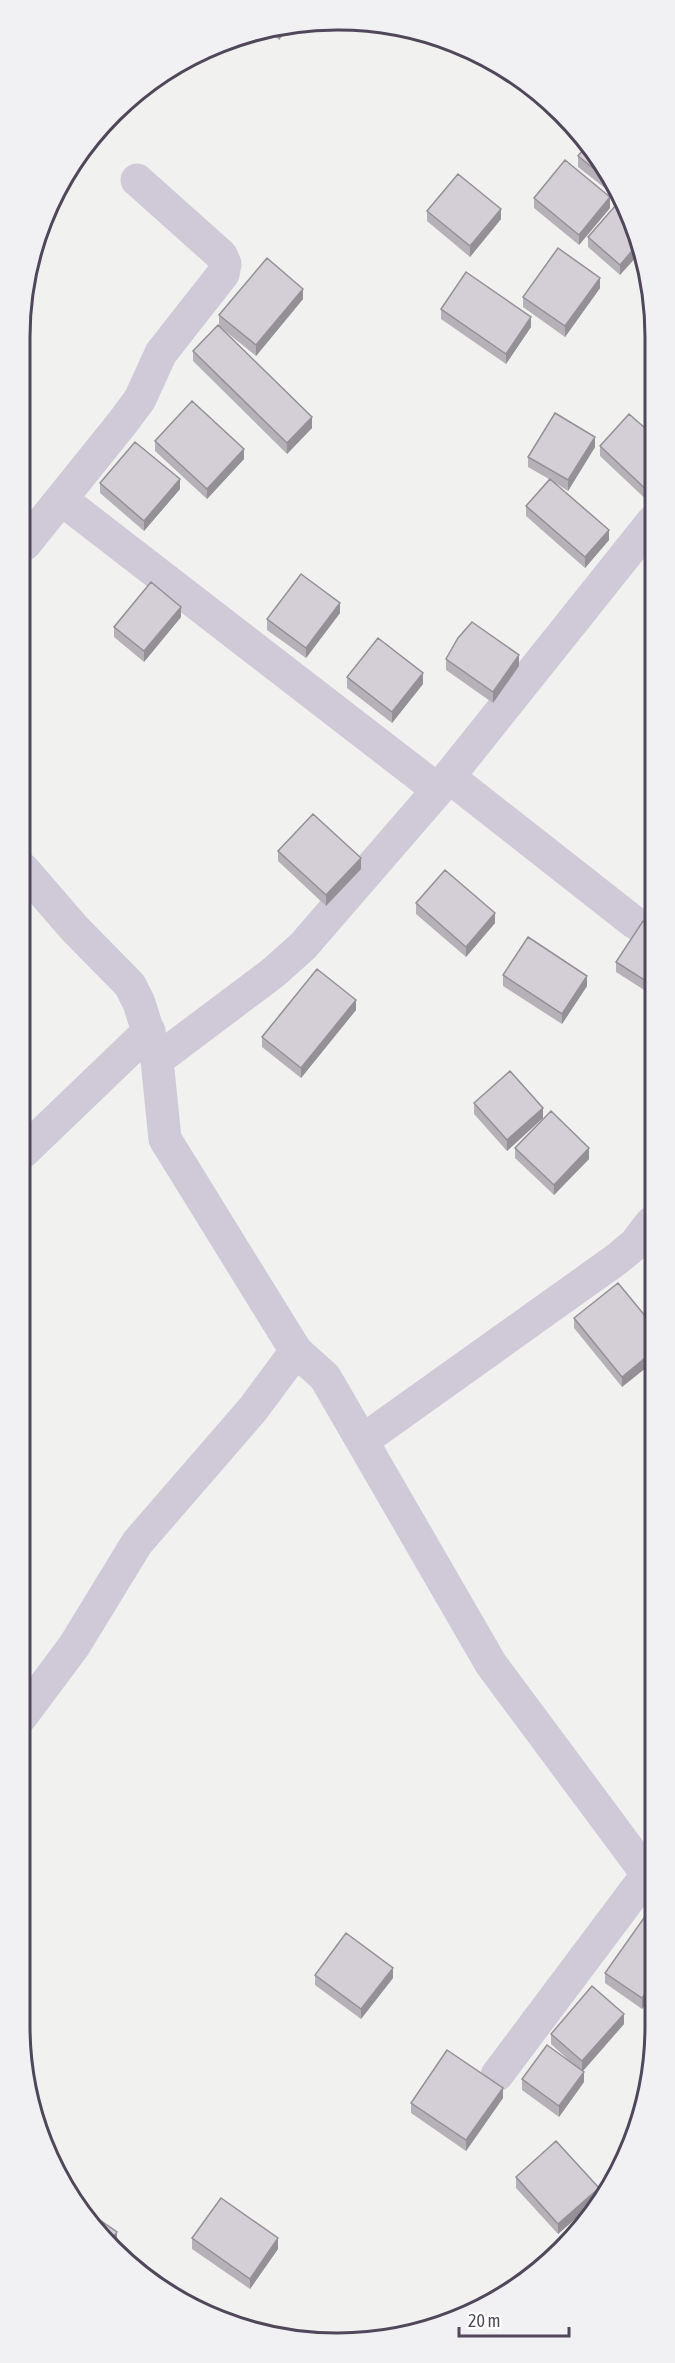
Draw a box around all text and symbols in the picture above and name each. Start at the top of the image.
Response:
scale bar [459,2300,568,2338]
text: 20 m [468,2310,500,2331]

